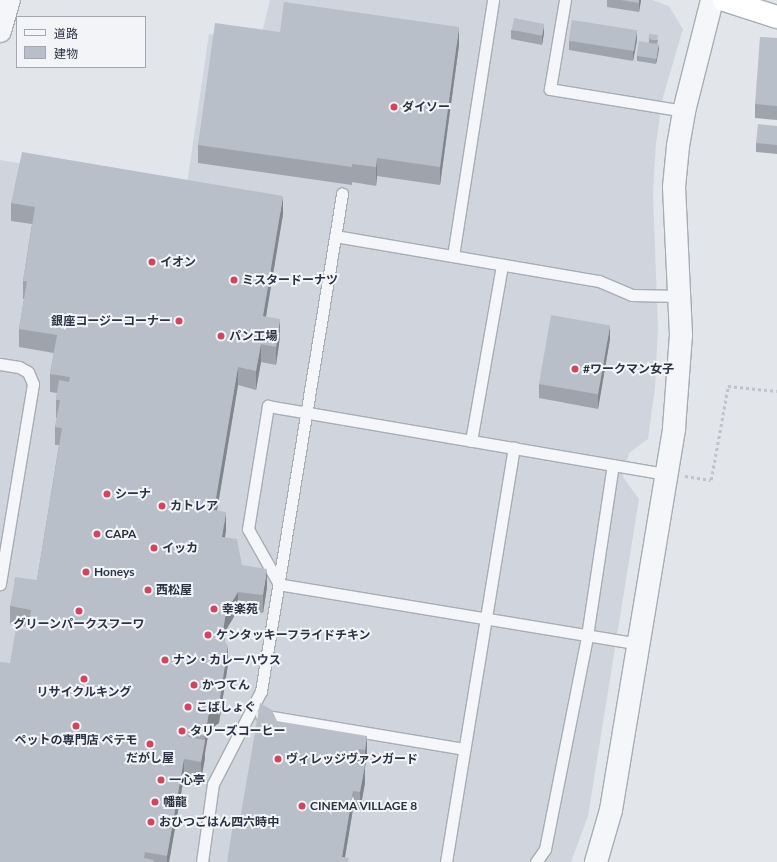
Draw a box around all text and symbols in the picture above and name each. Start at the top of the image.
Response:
legend [16,16,146,68]
text: 道路 [54,26,78,41]
text: 建物 [54,46,78,61]
place label: ダイソー [402,100,450,114]
marker: ダイソー [389,102,399,112]
place label: イオン [160,255,196,269]
marker: イオン [147,257,157,267]
place label: ミスタードーナツ [242,273,338,287]
marker: ミスタードーナツ [229,275,239,285]
place label: 銀座コージーコーナー [51,314,171,328]
marker: 銀座コージーコーナー [174,316,184,326]
place label: パン工場 [229,329,277,343]
marker: パン工場 [216,331,226,341]
place label: #ワークマン女子 [583,362,674,376]
marker: #ワークマン女子 [570,364,580,374]
place label: シーナ [115,487,151,501]
marker: シーナ [102,489,112,499]
place label: カトレア [170,499,218,513]
marker: カトレア [157,501,167,511]
place label: CAPA [105,527,136,541]
marker: CAPA [92,529,102,539]
place label: イッカ [162,541,198,555]
marker: イッカ [149,543,159,553]
place label: Honeys [94,565,134,579]
marker: Honeys [81,567,91,577]
place label: 西松屋 [156,583,192,597]
marker: 西松屋 [143,585,153,595]
place label: 幸楽苑 [222,602,258,616]
marker: 幸楽苑 [209,604,219,614]
marker: グリーンパークスフーワ [74,606,84,616]
place label: グリーンパークスフーワ [13,617,145,631]
place label: ケンタッキーフライドチキン [216,628,372,642]
marker: ケンタッキーフライドチキン [203,630,213,640]
place label: ナン・カレーハウス [173,653,281,667]
marker: ナン・カレーハウス [160,655,170,665]
marker: リサイクルキング [79,674,89,684]
place label: かつてん [202,678,250,692]
marker: かつてん [189,680,199,690]
place label: リサイクルキング [36,685,132,699]
place label: こばしょぐ [196,700,256,714]
marker: こばしょぐ [183,702,193,712]
marker: ペットの専門店 ペテモ [71,721,81,731]
place label: タリーズコーヒー [190,724,286,738]
marker: タリーズコーヒー [177,726,187,736]
place label: ペットの専門店 ペテモ [15,733,137,747]
marker: だがし屋 [145,739,155,749]
place label: だがし屋 [126,751,174,765]
place label: ヴィレッジヴァンガード [286,752,418,766]
marker: ヴィレッジヴァンガード [273,754,283,764]
place label: 一心亭 [169,773,205,787]
marker: 一心亭 [156,775,166,785]
place label: 幡龍 [163,795,187,809]
marker: 幡龍 [150,797,160,807]
place label: CINEMA VILLAGE 8 [310,799,418,813]
marker: CINEMA VILLAGE 8 [297,801,307,811]
place label: おひつごはん四六時中 [159,815,279,829]
marker: おひつごはん四六時中 [146,817,156,827]

